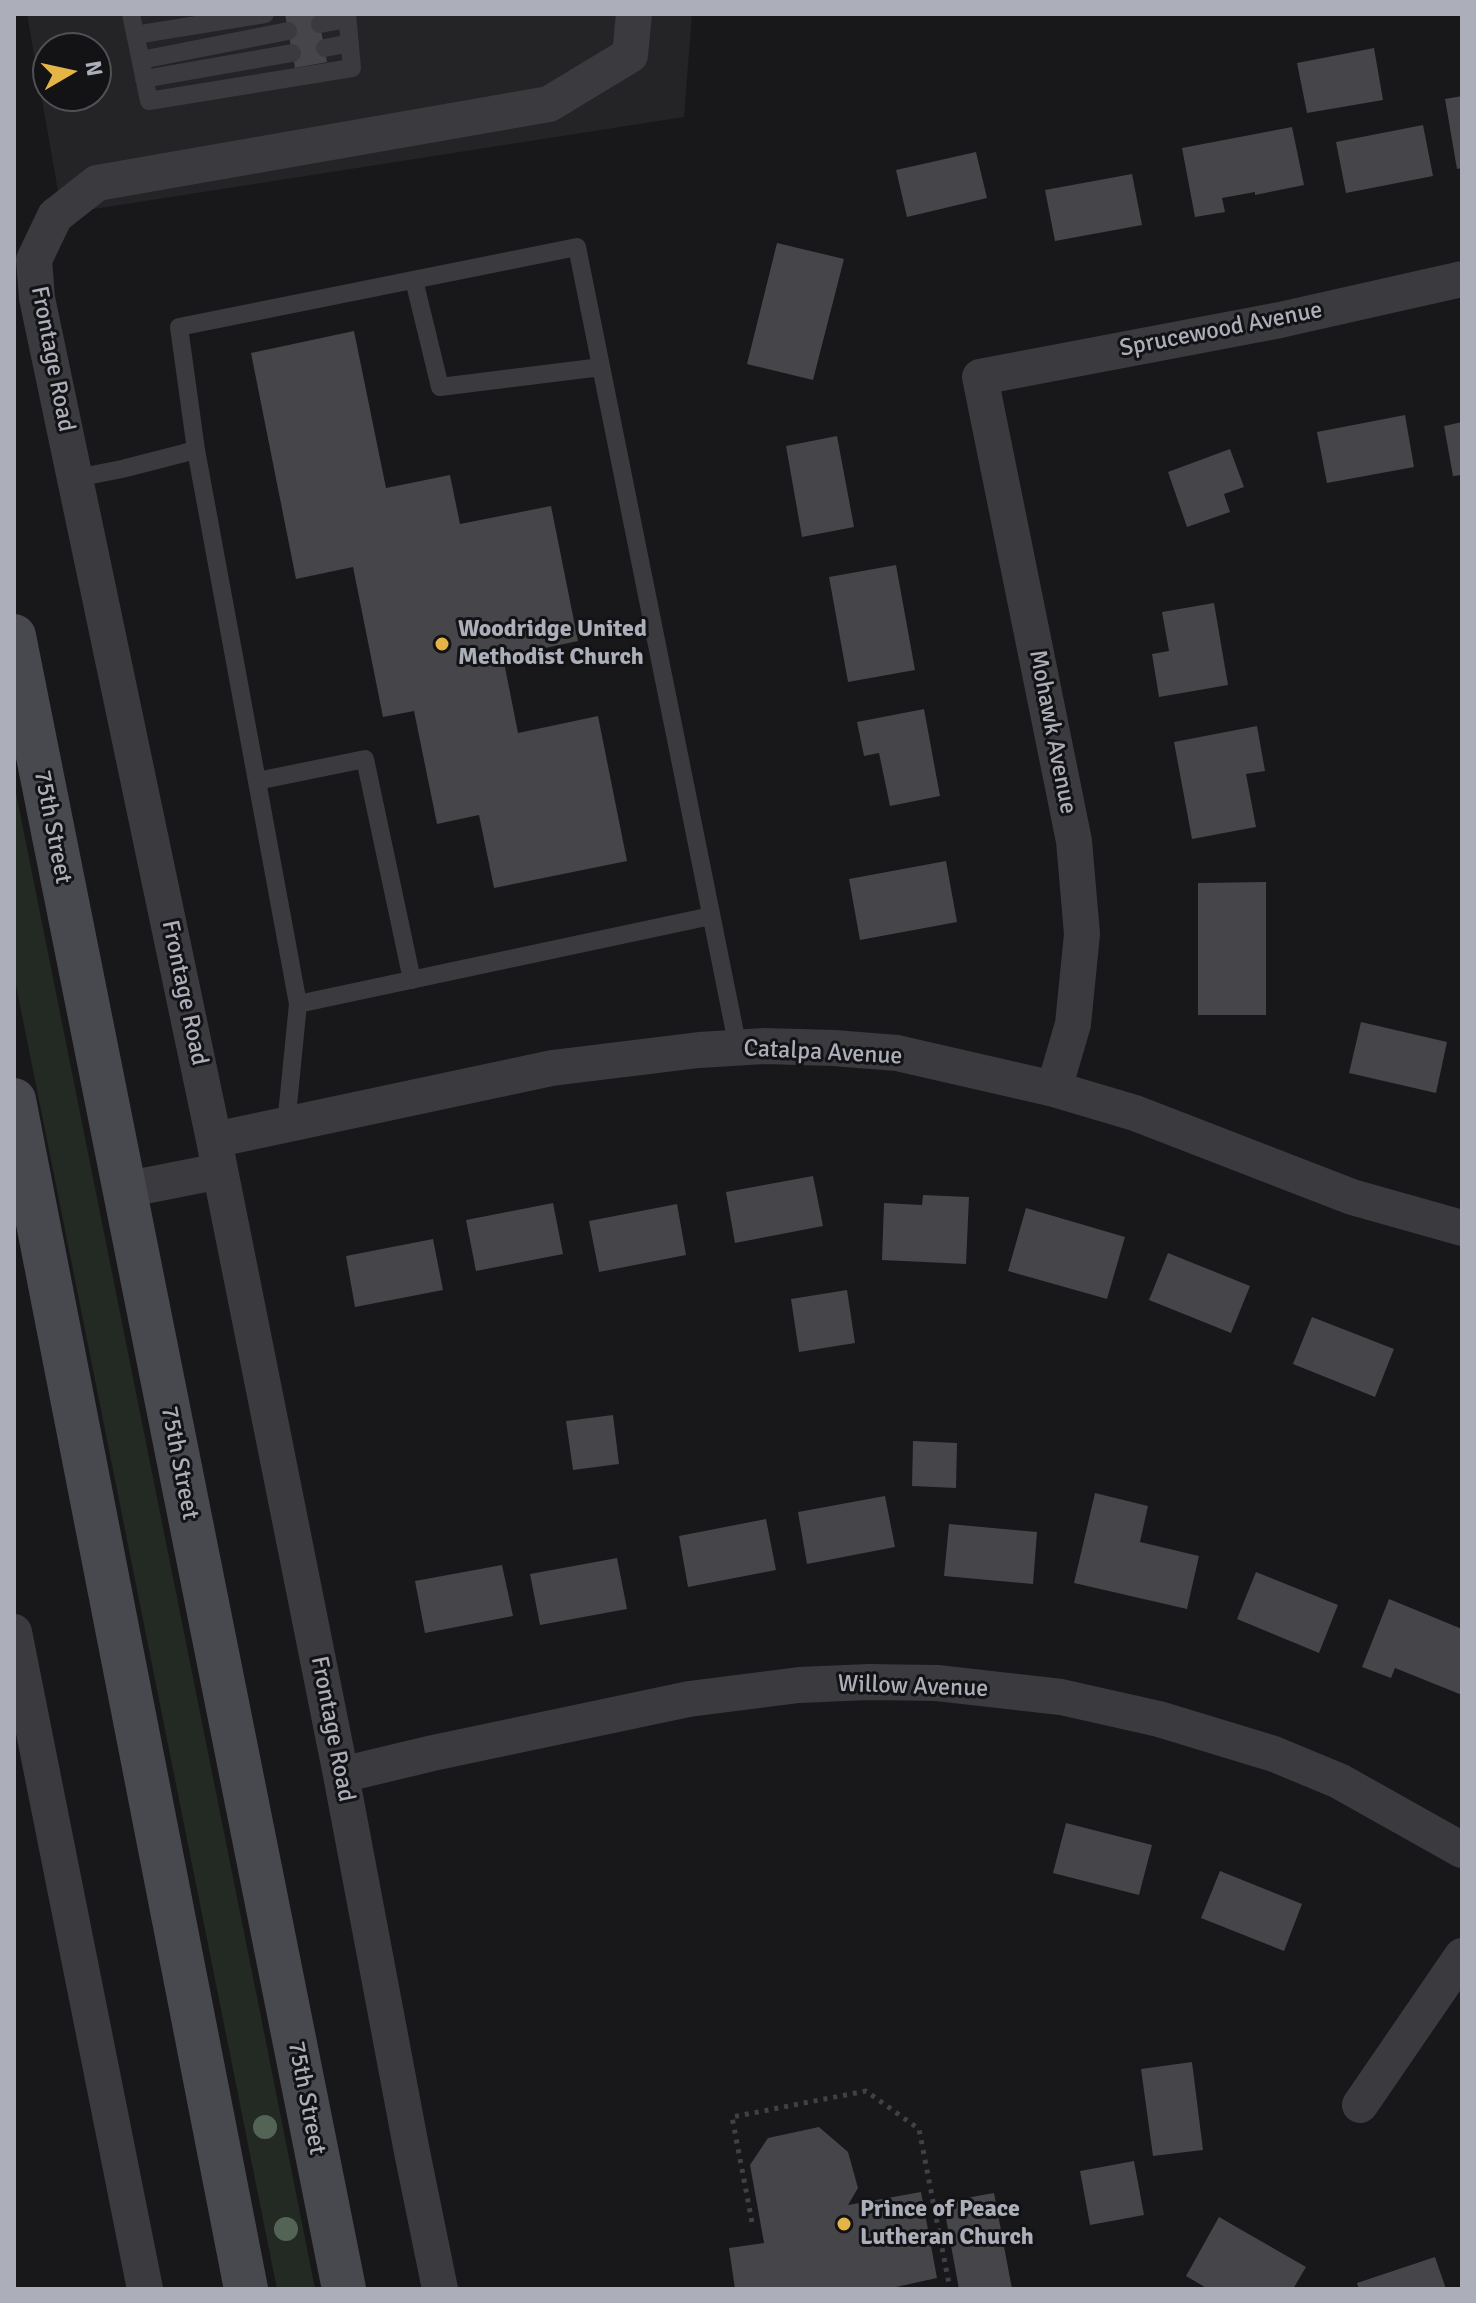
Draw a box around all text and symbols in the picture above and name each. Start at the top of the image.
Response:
north arrow [32,32,112,112]
text: N [80,59,109,78]
street label: Frontage Road [24,284,80,434]
street label: Sprucewood Avenue [1117,296,1325,364]
place label: Woodridge United Methodist Church [458,616,647,672]
marker: Woodridge United Methodist Church [433,635,451,653]
street label: Mohawk Avenue [1022,648,1082,816]
street label: 75th Street [27,768,77,886]
street label: Frontage Road [155,918,213,1068]
street label: Catalpa Avenue [743,1034,903,1072]
street label: 75th Street [154,1404,204,1522]
street label: Frontage Road [304,1654,360,1804]
street label: Willow Avenue [837,1670,989,1704]
street label: 75th Street [281,2039,331,2157]
place label: Prince of Peace Lutheran Church [860,2196,1034,2252]
marker: Prince of Peace Lutheran Church [835,2215,853,2233]

